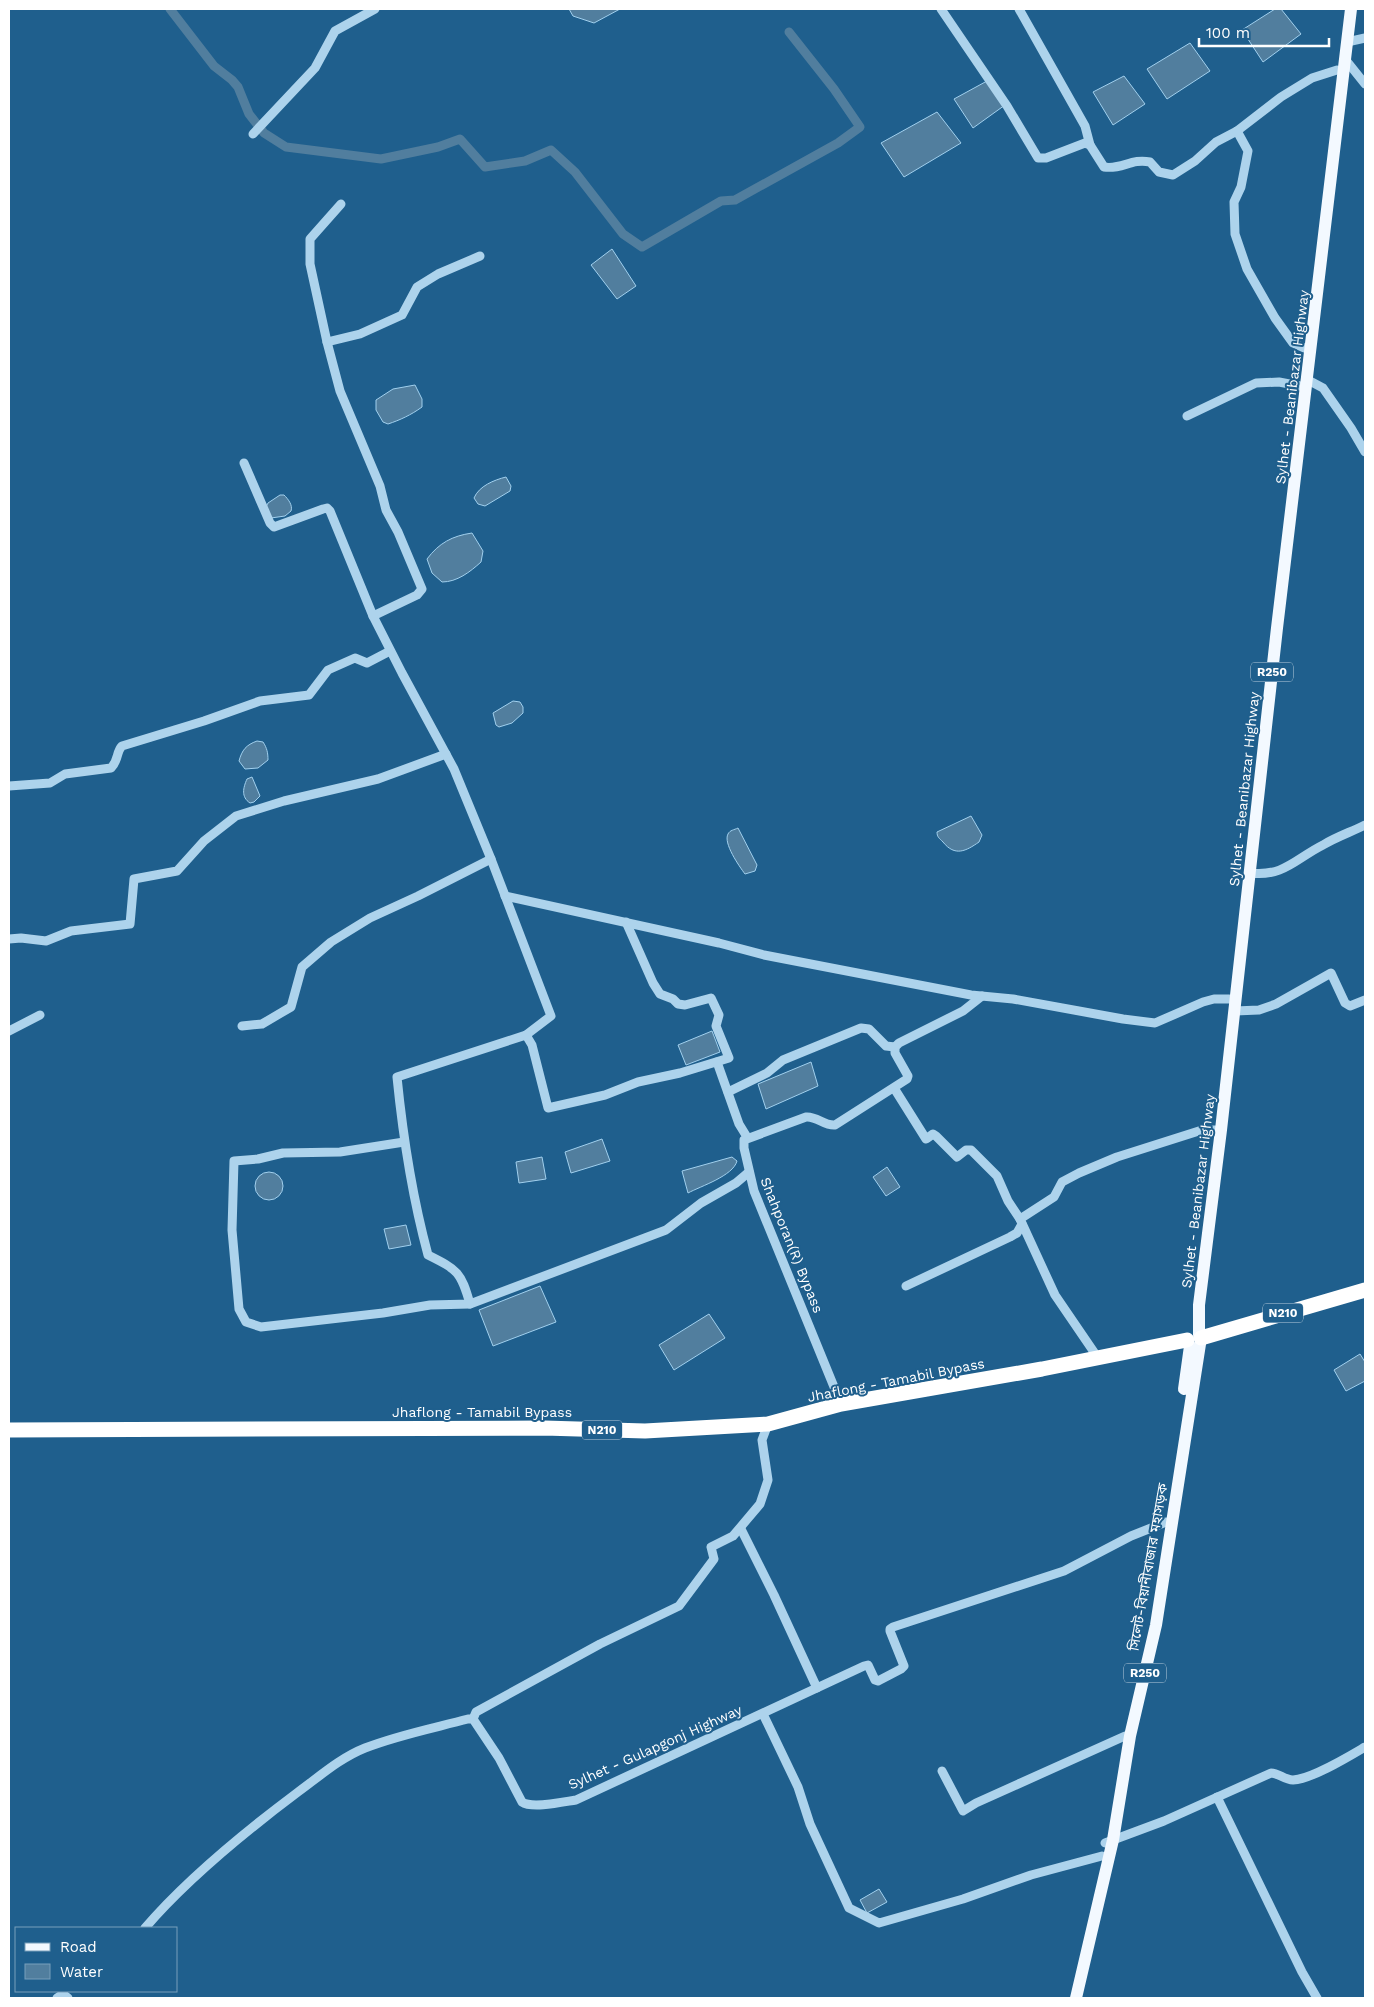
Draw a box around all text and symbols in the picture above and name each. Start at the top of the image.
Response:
scale bar [1199,15,1329,47]
text: 100 m [1206,24,1250,42]
street label: Sylhet - Beanibazar Highway [1272,288,1312,485]
road number: R250 [1251,662,1293,682]
street label: Sylhet - Beanibazar Highway [1226,690,1262,887]
street label: Sylhet - Beanibazar Highway [1178,1092,1218,1289]
street label: Shahporan(R) Bypass [757,1175,827,1315]
road number: N210 [1263,1304,1303,1322]
street label: Jhaflong - Tamabil Bypass [806,1355,986,1405]
street label: Jhaflong - Tamabil Bypass [392,1404,572,1420]
road number: N210 [582,1420,622,1440]
street label: সিলেট-বিয়ানীবাজার মহাসড়ক [1125,1481,1171,1653]
road number: R250 [1124,1664,1166,1682]
street label: Sylhet - Gulapgonj Highway [566,1701,745,1793]
legend [15,1927,178,1992]
text: Road [60,1938,97,1956]
text: Water [60,1963,103,1981]

